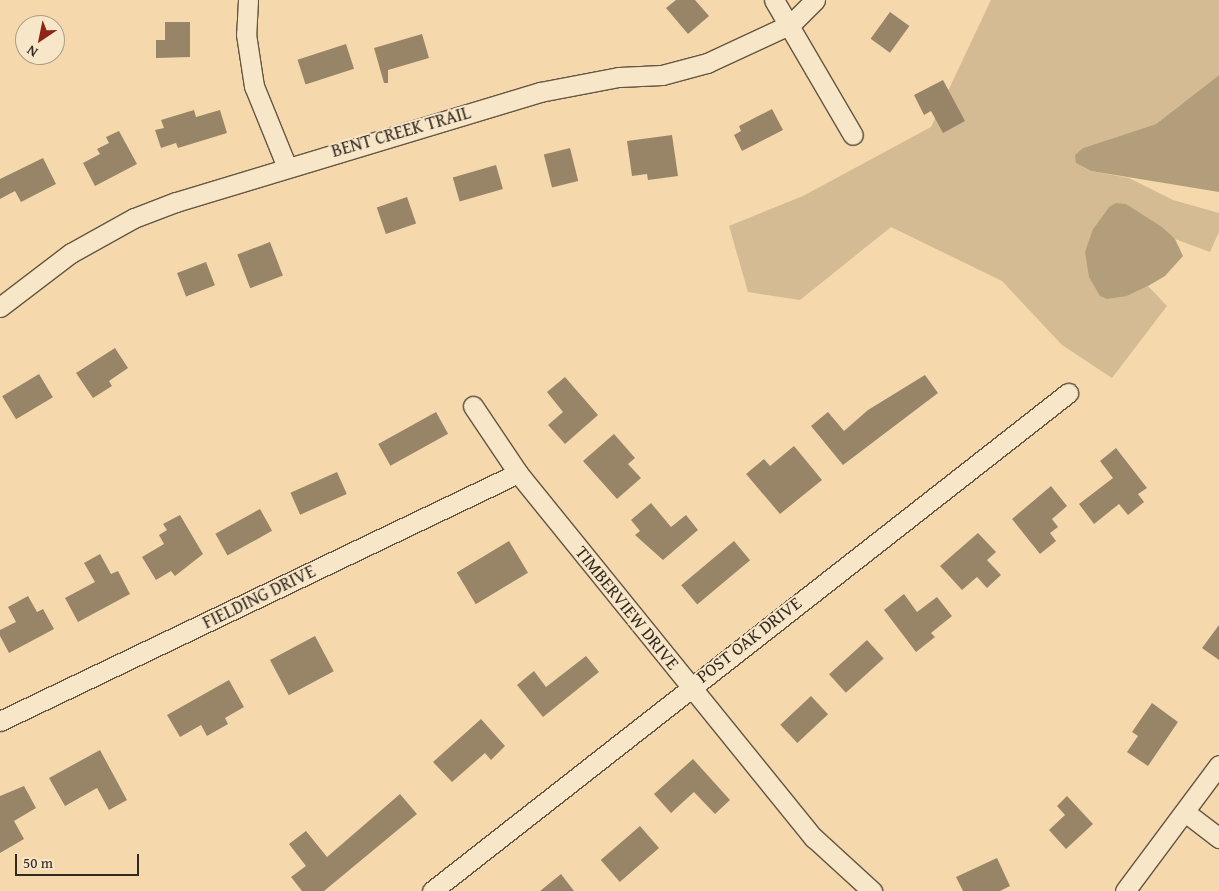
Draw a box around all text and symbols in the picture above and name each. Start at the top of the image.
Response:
north arrow [15,15,65,65]
text: N [23,41,42,63]
street label: BENT CREEK TRAIL [329,102,473,162]
street label: TIMBERVIEW DRIVE [571,542,683,674]
street label: FIELDING DRIVE [199,560,319,634]
street label: POST OAK DRIVE [692,592,806,688]
scale bar [18,844,141,876]
text: 50 m [23,852,53,873]

